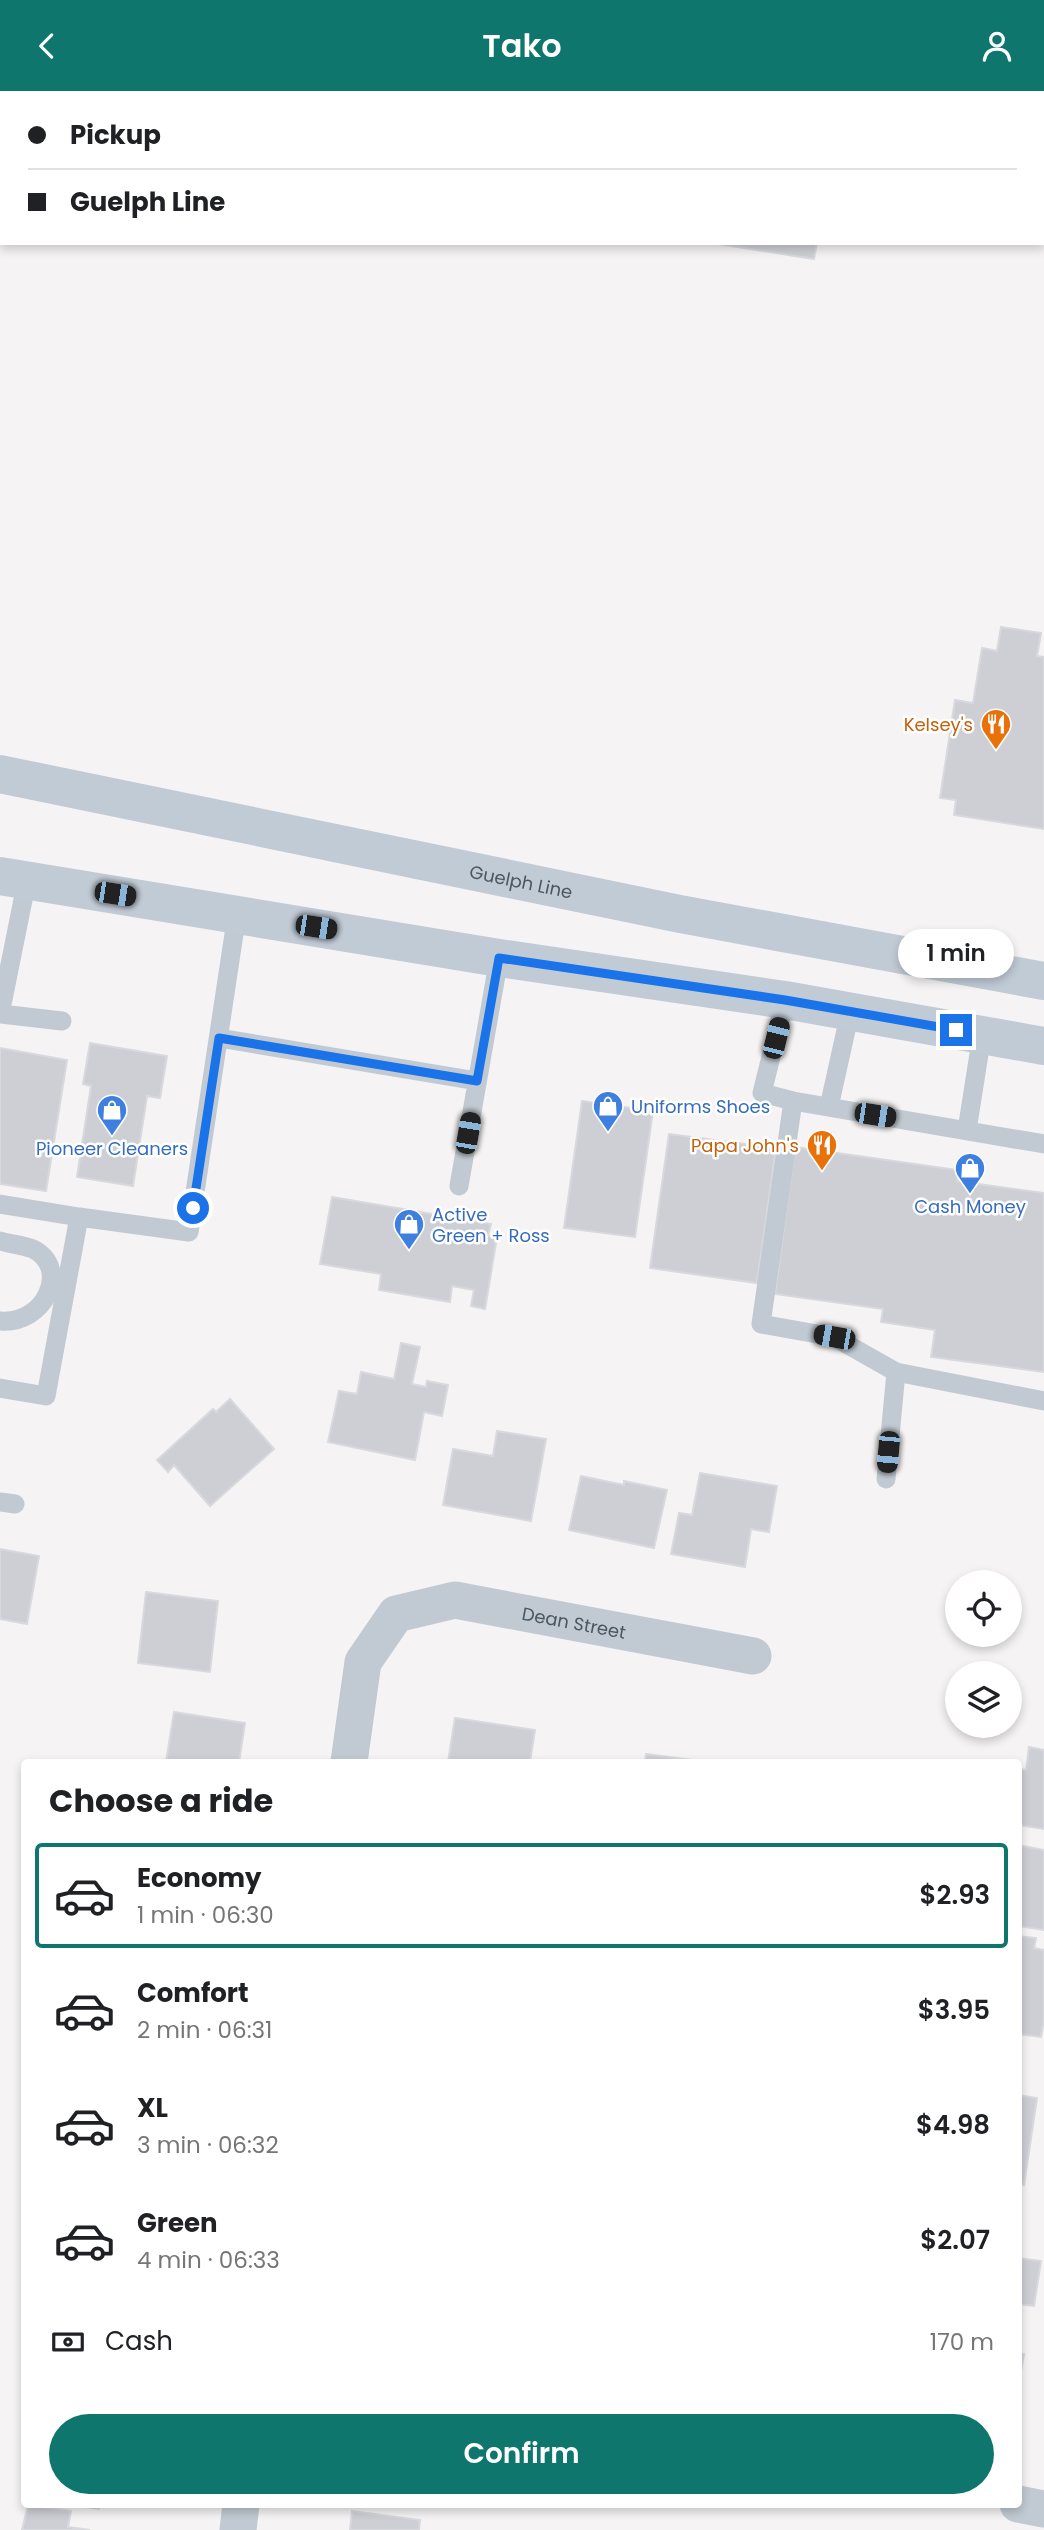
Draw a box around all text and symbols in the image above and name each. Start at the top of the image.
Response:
text: Tako [482,23,562,68]
icon: back [28,27,66,65]
icon: person [978,27,1016,65]
text: Pickup [70,117,161,153]
text: Guelph Line [70,184,225,220]
restaurant icon: Kelsey's [979,707,1013,751]
place label: Kelsey's [904,712,973,737]
street label: Guelph Line [467,858,575,904]
car [93,880,138,908]
car [294,913,339,941]
callout: 1 min [898,929,1014,977]
text: 1 min [926,937,986,969]
route end [940,1014,972,1046]
car [761,1015,792,1061]
shop icon: Uniforms Shoes [591,1089,625,1133]
shop icon: Pioneer Cleaners [95,1093,129,1137]
place label: Uniforms Shoes [631,1094,770,1119]
car [853,1101,898,1129]
car [455,1110,482,1156]
restaurant icon: Papa John's [805,1128,839,1172]
place label: Papa John's [691,1133,799,1158]
place label: Pioneer Cleaners [36,1136,188,1161]
shop icon: Cash Money [953,1151,987,1195]
route start [177,1192,209,1224]
place label: Cash Money [914,1194,1026,1219]
place label: Active Green + Ross [432,1202,550,1248]
shop icon: Active Green + Ross [392,1207,426,1251]
car [812,1323,857,1351]
car [876,1430,901,1474]
map controls [945,1570,1022,1738]
button: locate [945,1570,1022,1647]
street label: Dean Street [520,1600,628,1644]
button: layers [945,1661,1022,1738]
text: Choose a ride [49,1778,273,1823]
text: Economy [137,1860,261,1896]
icon: car [53,1864,116,1927]
text: $2.93 [919,1877,990,1913]
text: 1 min · 06:30 [137,1899,274,1931]
text: Comfort [137,1975,249,2011]
icon: car [53,1979,116,2042]
text: $3.95 [918,1992,990,2028]
text: 2 min · 06:31 [137,2014,272,2046]
text: XL [137,2090,168,2126]
icon: car [53,2094,116,2157]
text: $4.98 [916,2107,990,2143]
text: 3 min · 06:32 [137,2129,279,2161]
text: Green [137,2205,218,2241]
icon: car [53,2209,116,2272]
text: $2.07 [920,2222,990,2258]
text: 4 min · 06:33 [137,2244,280,2276]
icon: cash [49,2323,87,2361]
text: Cash [105,2323,173,2359]
text: 170 m [930,2326,994,2358]
button: Confirm [49,2414,994,2494]

